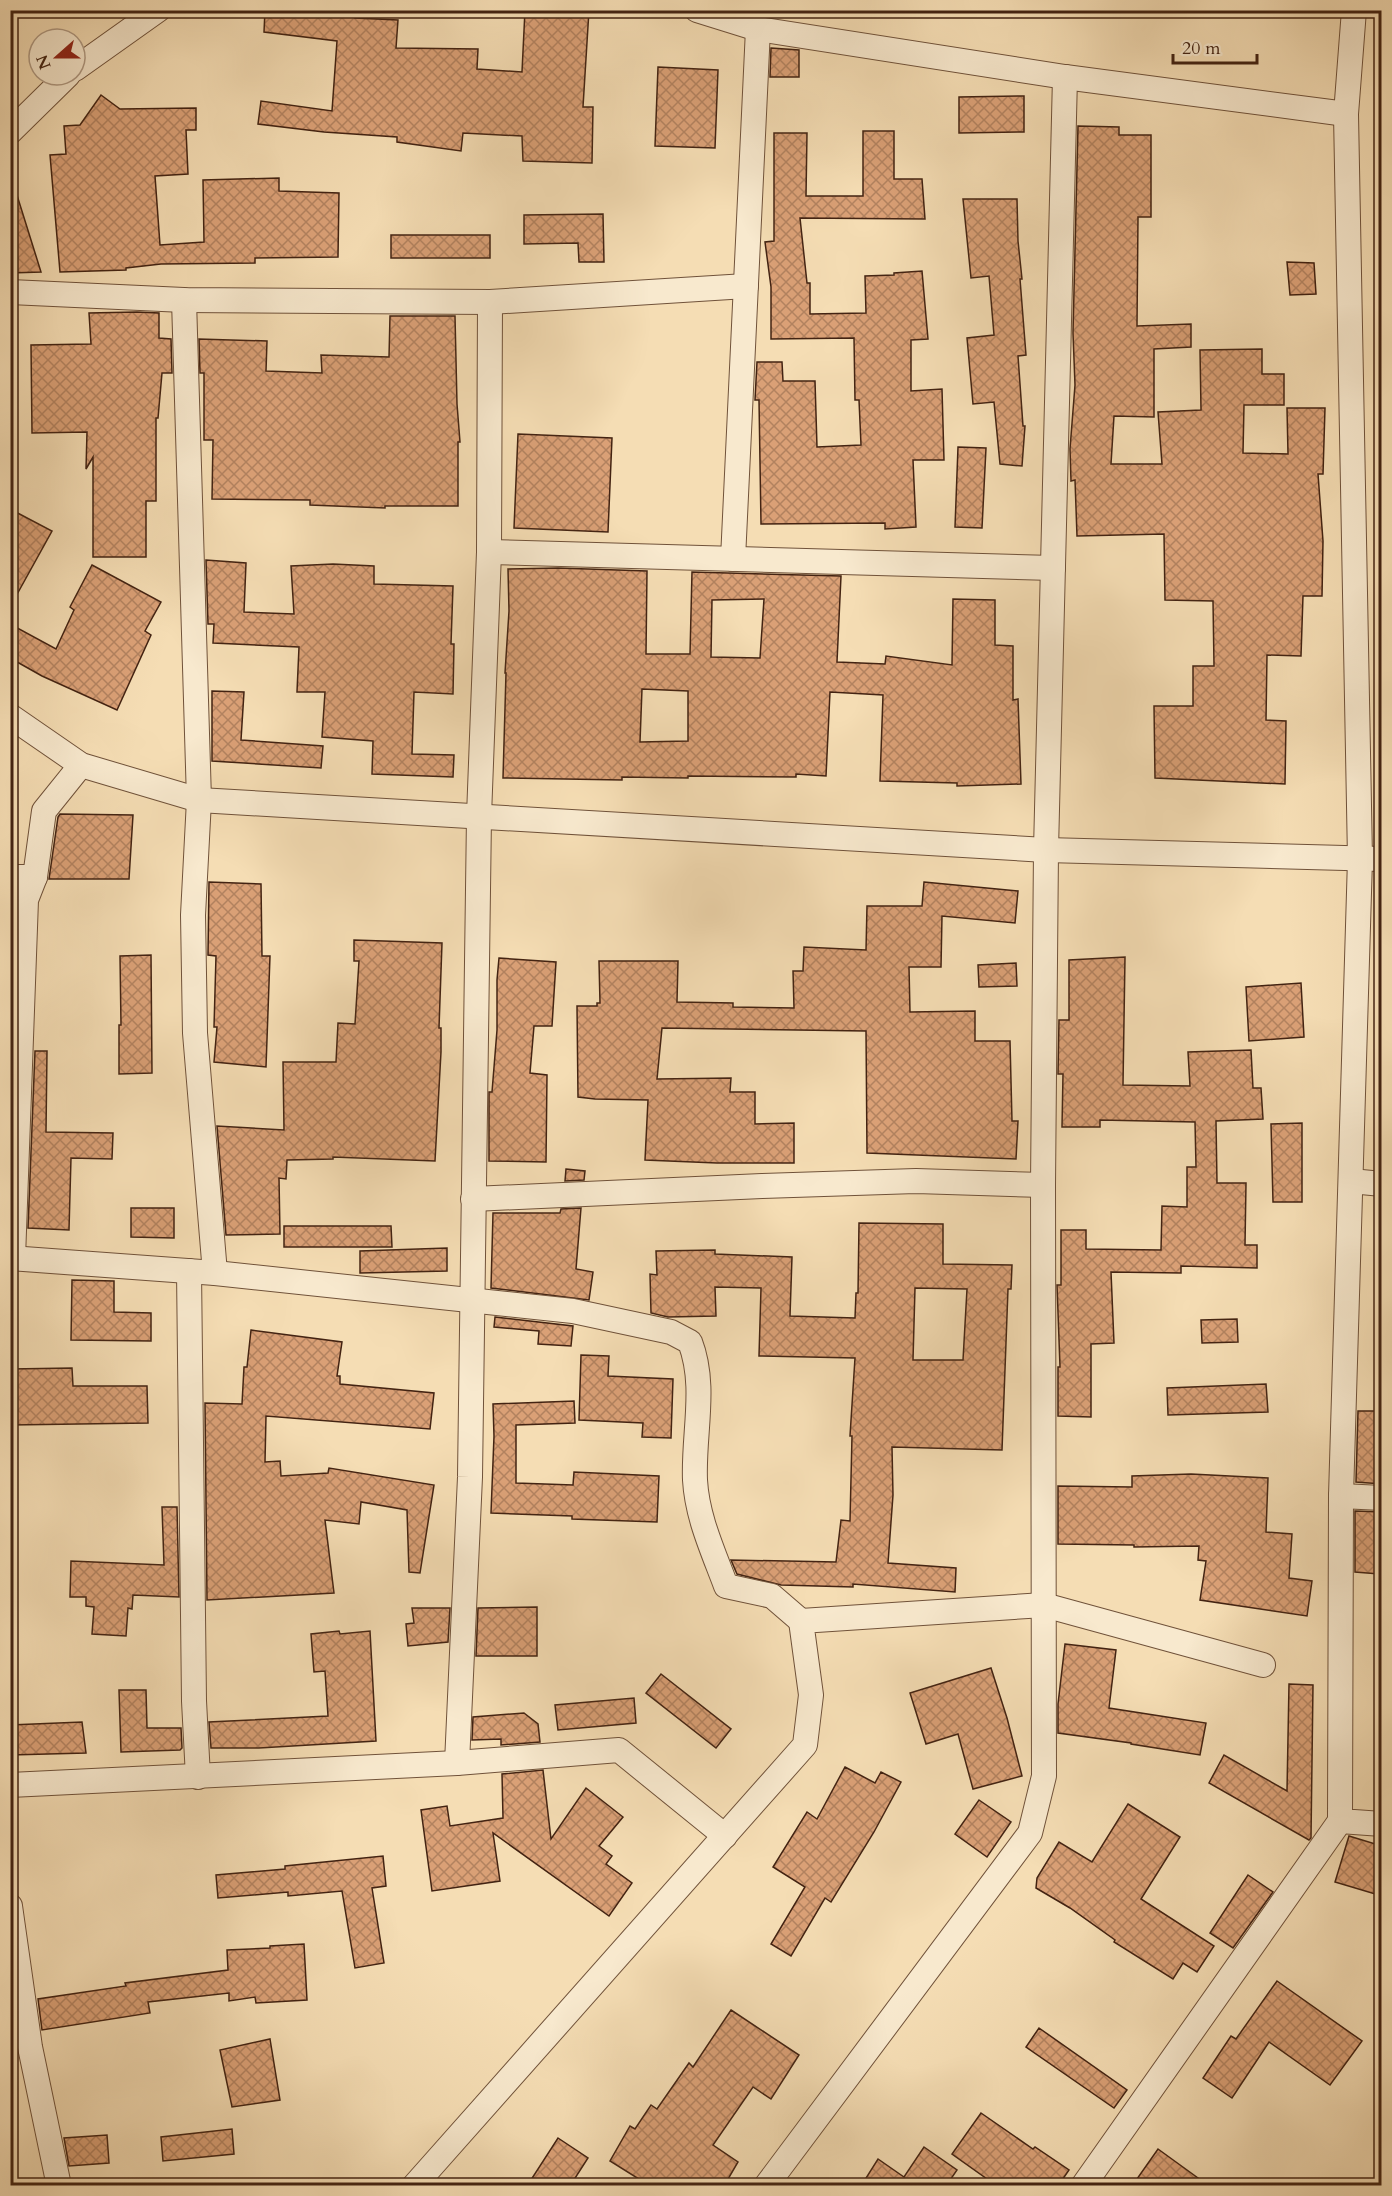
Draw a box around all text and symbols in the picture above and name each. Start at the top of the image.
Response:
north arrow [27,27,87,87]
scale bar [1173,27,1257,65]
text: 20 m [1182,36,1221,61]
text: N [31,51,57,72]

